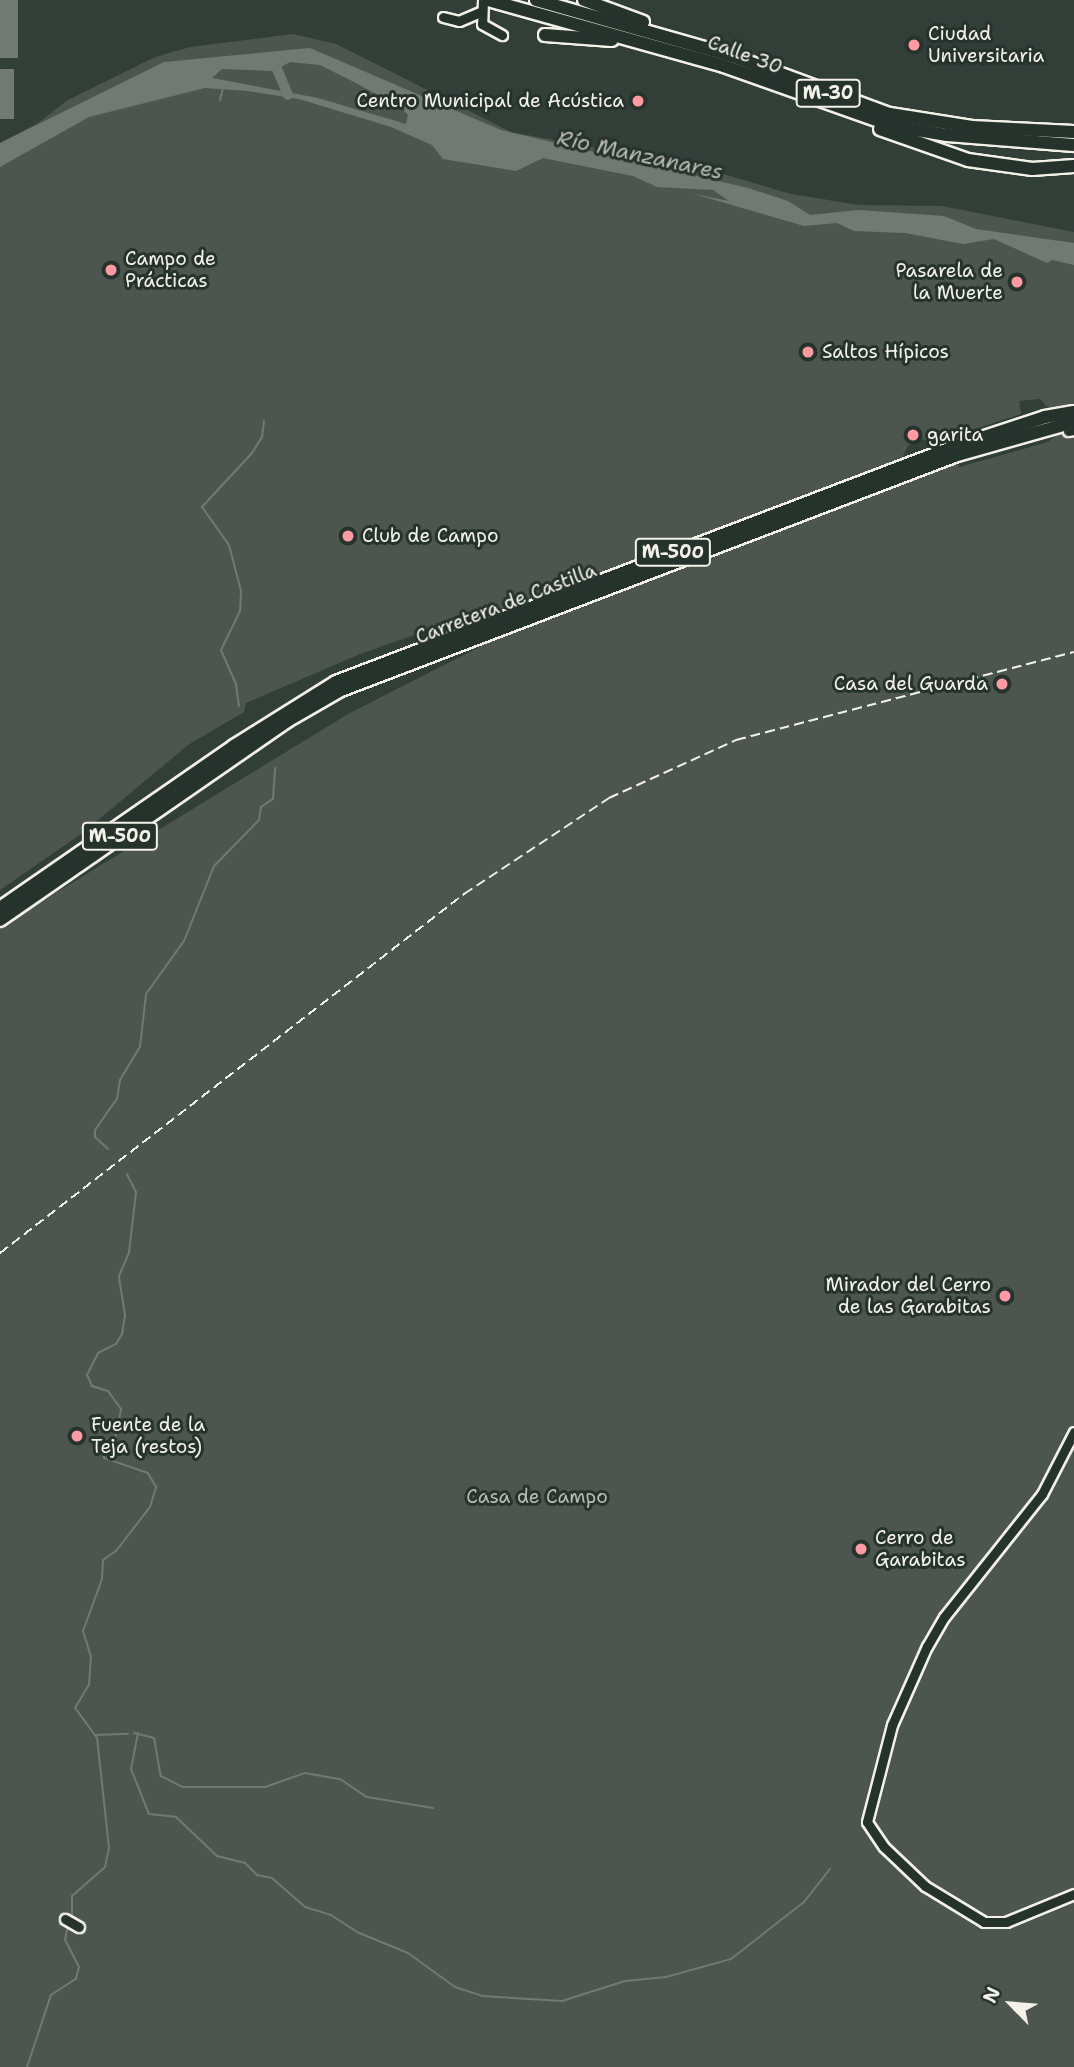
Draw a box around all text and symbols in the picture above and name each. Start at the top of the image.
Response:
place label: Ciudad Universitaria [928,23,1044,67]
street label: Calle 30 [705,31,785,79]
marker: Ciudad Universitaria [906,37,922,53]
road number: M-30 [795,78,861,108]
place label: Centro Municipal de Acústica [356,90,624,112]
marker: Centro Municipal de Acústica [630,93,646,109]
water label: Río Manzanares [555,125,725,185]
place label: Campo de Prácticas [125,248,216,292]
place label: Pasarela de la Muerte [895,260,1003,304]
marker: Campo de Prácticas [103,262,119,278]
marker: Pasarela de la Muerte [1009,274,1025,290]
place label: Saltos Hípicos [822,341,949,363]
marker: Saltos Hípicos [800,344,816,360]
place label: garita [927,424,983,446]
marker: garita [905,427,921,443]
place label: Club de Campo [362,525,498,547]
marker: Club de Campo [340,528,356,544]
road number: M-500 [634,538,712,566]
street label: Carretera de Castilla [412,559,600,649]
place label: Casa del Guarda [834,673,988,695]
marker: Casa del Guarda [994,676,1010,692]
road number: M-500 [82,822,158,850]
place label: Mirador del Cerro de las Garabitas [826,1274,991,1318]
marker: Mirador del Cerro de las Garabitas [997,1288,1013,1304]
place label: Fuente de la Teja (restos) [91,1414,205,1458]
marker: Fuente de la Teja (restos) [69,1428,85,1444]
park label: Casa de Campo [466,1486,608,1508]
place label: Cerro de Garabitas [875,1527,966,1571]
marker: Cerro de Garabitas [853,1541,869,1557]
north arrow [976,1969,1046,2039]
text: N [977,1983,1006,2007]

